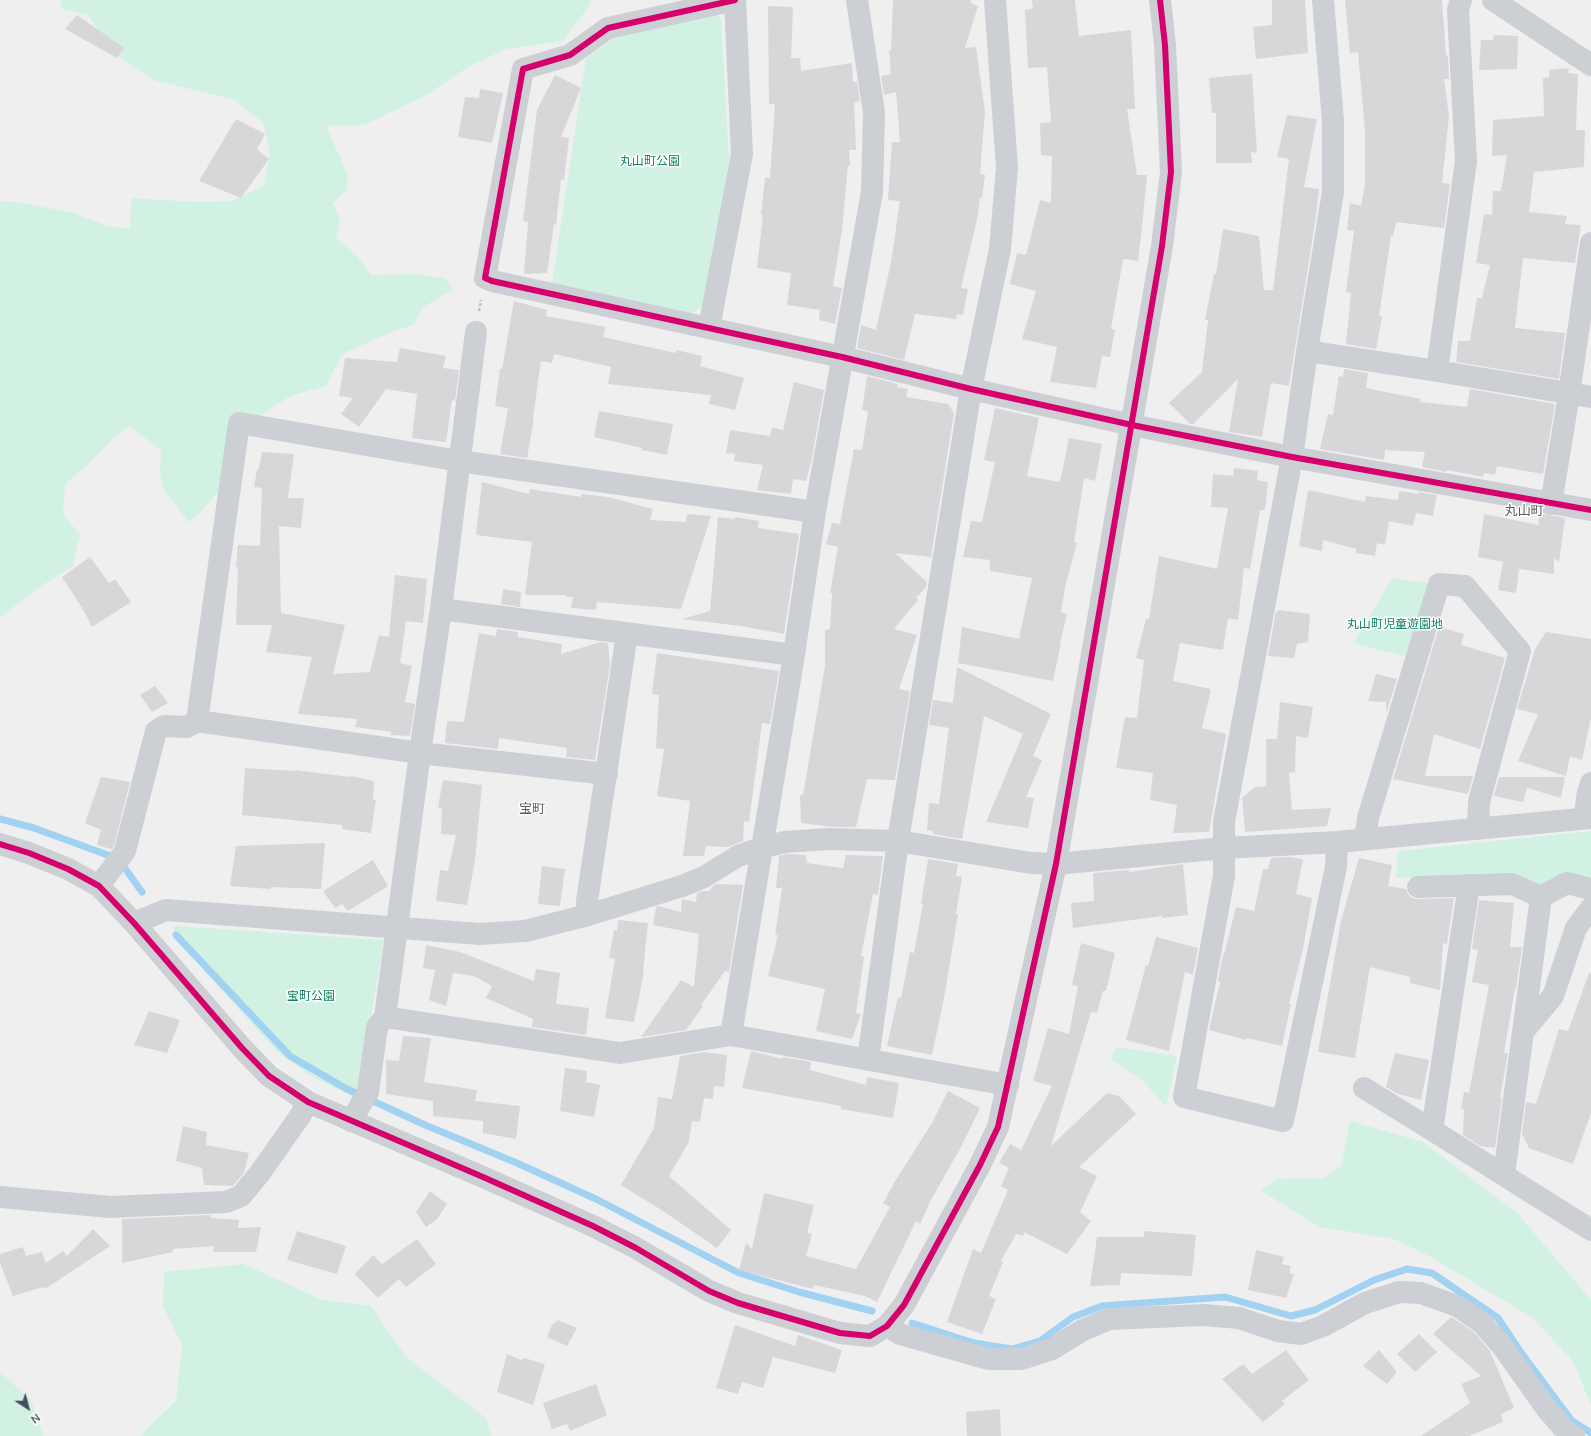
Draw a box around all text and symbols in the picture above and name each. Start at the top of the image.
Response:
park label: 丸山町公園 [620,155,680,169]
district label: 丸山町 [1505,504,1543,520]
park label: 丸山町児童遊園地 [1347,618,1443,632]
district label: 宝町 [519,802,545,818]
park label: 宝町公園 [287,990,335,1004]
north arrow [8,1388,48,1428]
text: N [28,1410,43,1427]

